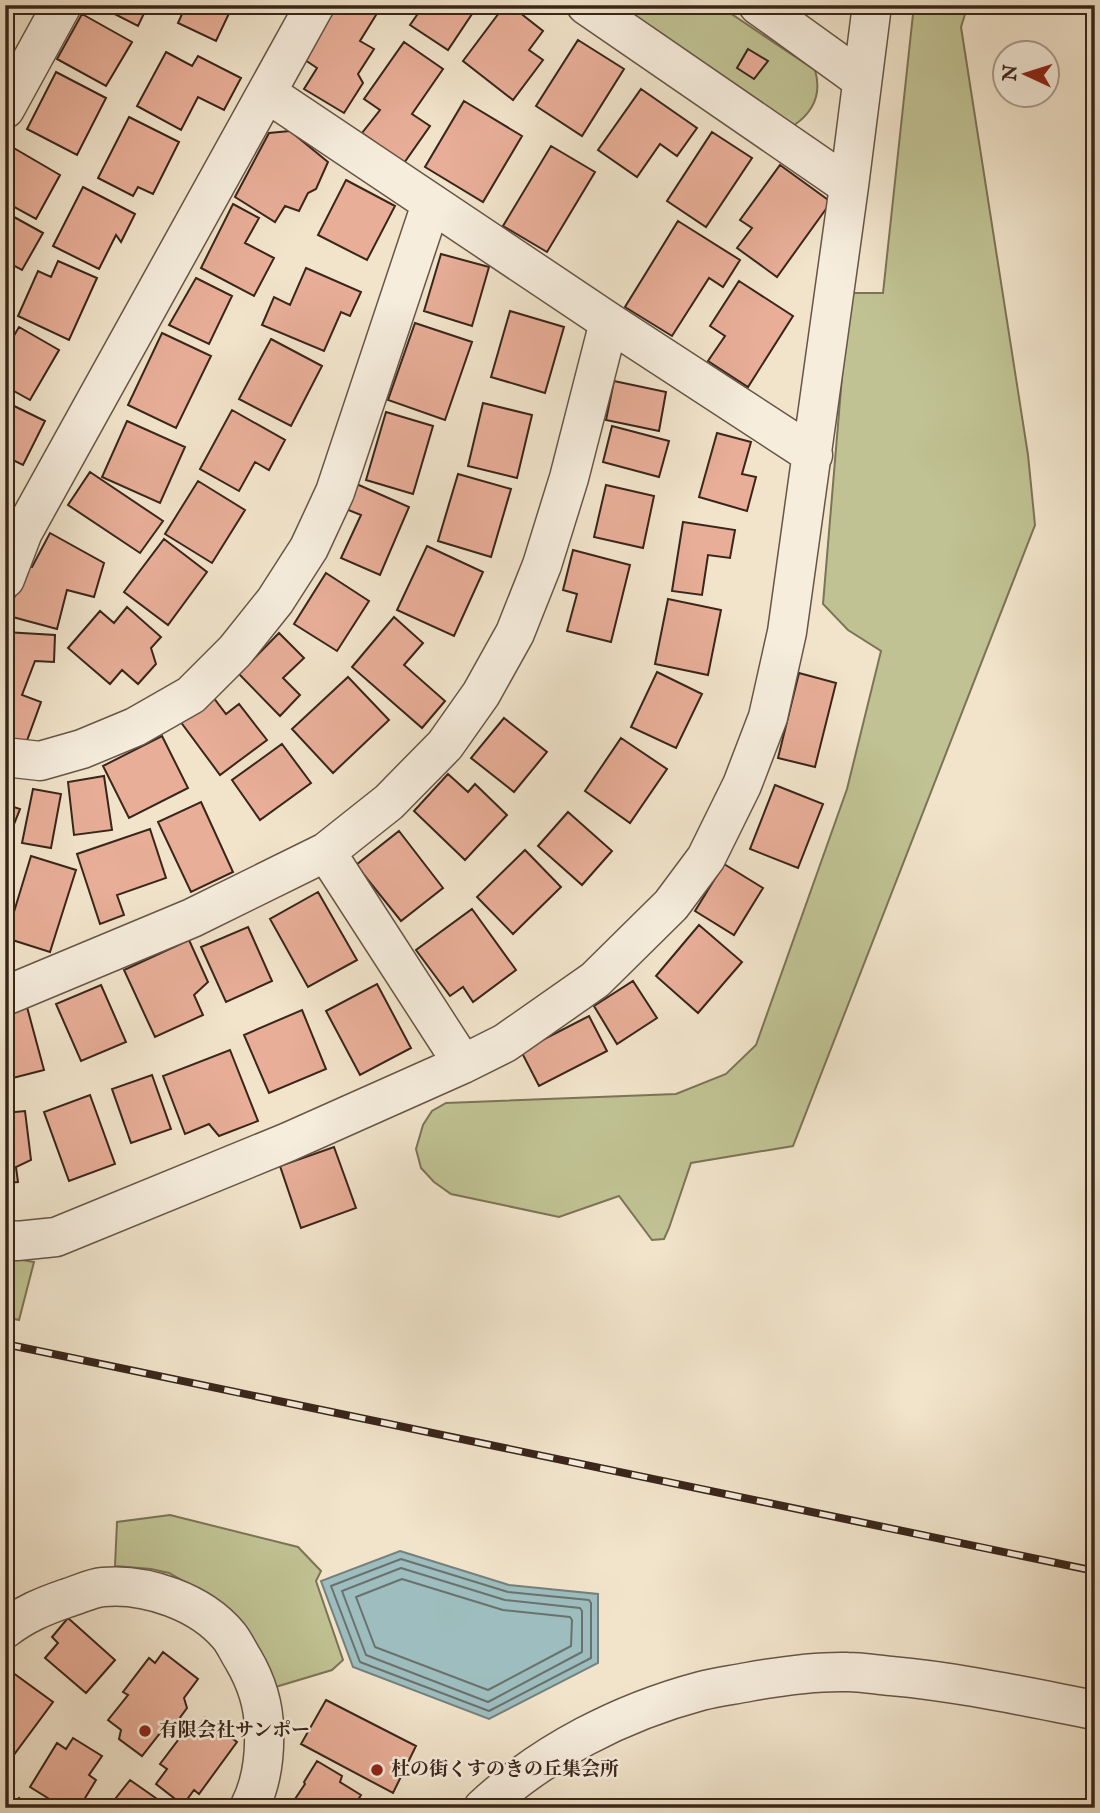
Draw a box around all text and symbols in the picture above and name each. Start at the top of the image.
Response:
north arrow [992,38,1062,108]
text: N [998,63,1024,83]
place label: 有限会社サンポー [159,1719,310,1743]
marker: 有限会社サンポー [137,1723,153,1739]
place label: 杜の街くすのきの丘集会所 [391,1758,619,1782]
marker: 杜の街くすのきの丘集会所 [369,1762,385,1778]

